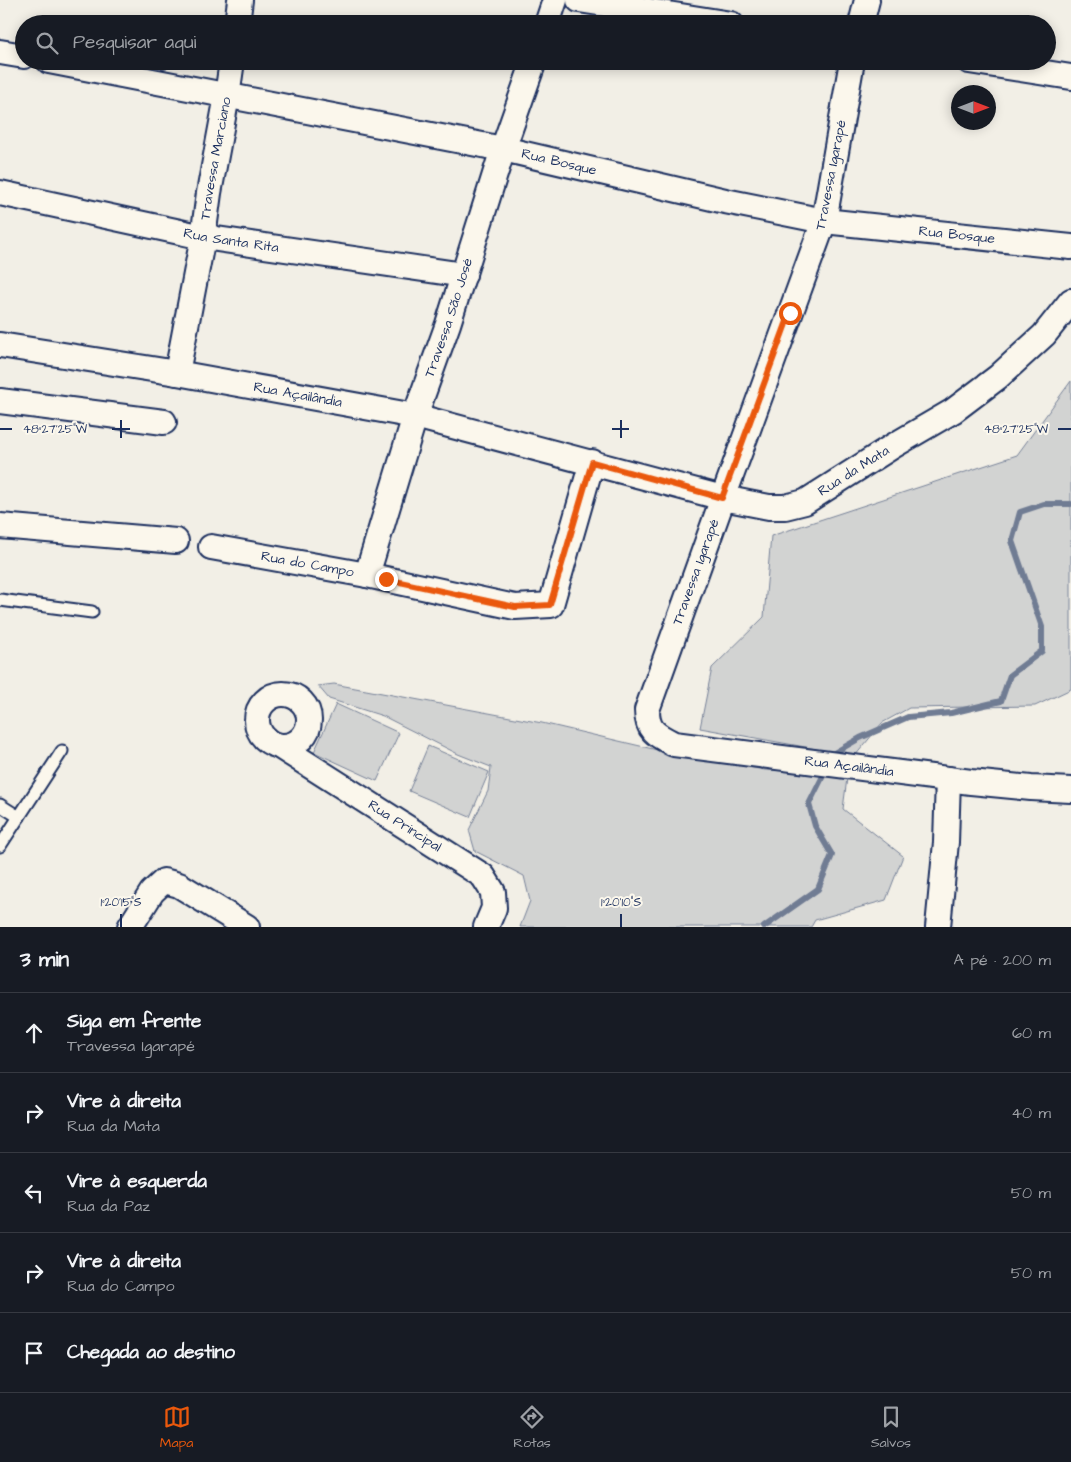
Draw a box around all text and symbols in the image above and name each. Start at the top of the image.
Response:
search box [15,15,1056,70]
icon: search [33,29,61,57]
text: Pesquisar aqui [73,29,196,56]
north arrow [951,85,996,130]
street label: Travessa Marciano [195,95,237,221]
street label: Travessa Igarapé [811,118,852,232]
street label: Rua Bosque [519,144,599,181]
street label: Rua Bosque [918,221,996,249]
street label: Rua Santa Rita [181,223,280,258]
street label: Travessa São José [420,255,478,380]
route start [779,302,802,325]
street label: Rua Açailândia [252,377,344,413]
text: 48°27'25"W [23,421,88,438]
text: 48°27'25"W [984,421,1049,438]
street label: Rua da Mata [814,441,893,501]
street label: Travessa Igarapé [667,516,725,628]
street label: Rua do Campo [259,546,356,582]
route end [375,568,398,591]
street label: Rua Açailândia [803,751,895,782]
street label: Rua Principal [364,795,445,857]
text: 1°20'15"S [100,894,142,911]
text: 1°20'10"S [601,894,641,911]
text: 3 min [20,945,69,974]
text: A pé · 200 m [954,949,1051,971]
text: Siga em frente [67,1008,201,1035]
icon: ahead [20,1019,48,1047]
text: 60 m [1012,1022,1051,1044]
text: Travessa Igarapé [67,1035,195,1057]
text: Vire à direita [67,1088,181,1115]
icon: right [20,1099,48,1127]
text: 40 m [1011,1102,1051,1124]
text: Rua da Mata [67,1115,160,1137]
text: Vire à esquerda [67,1168,207,1195]
icon: left [20,1179,48,1207]
text: 50 m [1011,1182,1051,1204]
text: Rua da Paz [67,1195,150,1217]
text: Vire à direita [67,1248,181,1275]
icon: right [20,1259,48,1287]
text: 50 m [1011,1262,1051,1284]
text: Rua do Campo [67,1275,175,1297]
icon: arrive [20,1339,48,1367]
text: Chegada ao destino [67,1339,235,1366]
tab: Mapa [160,1403,193,1453]
tab: Rotas [513,1403,551,1453]
tab: Salvos [871,1403,911,1453]

